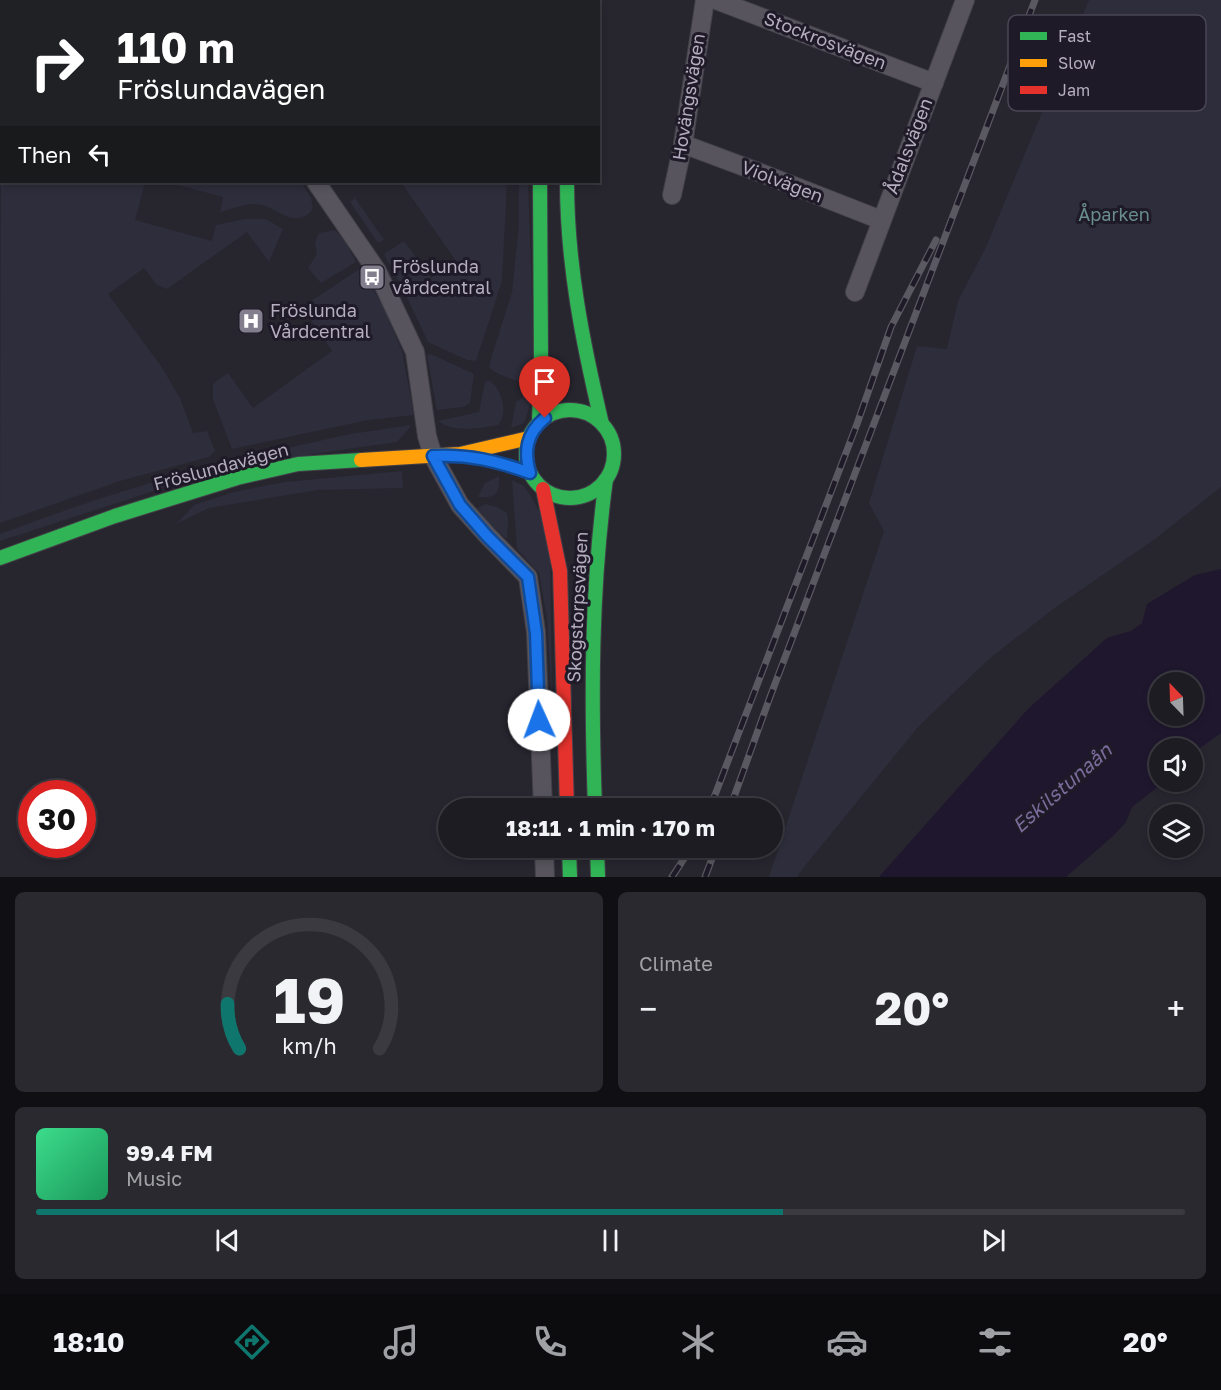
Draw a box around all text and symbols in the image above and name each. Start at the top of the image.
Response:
street label: Stockrosvägen [761,7,889,73]
legend [1008,15,1206,111]
text: 110 m [117,22,235,72]
icon: right [18,24,96,102]
text: Fast [1058,26,1091,46]
street label: Hovängsvägen [667,32,709,162]
text: Slow [1058,53,1096,73]
text: Fröslundavägen [117,73,325,105]
text: Jam [1058,80,1090,100]
street label: Ådalsvägen [880,95,936,197]
icon: left [83,138,116,171]
text: Then [18,141,71,168]
street label: Violvägen [738,155,826,207]
park label: Åparken [1078,203,1150,225]
place label: Fröslunda vårdcentral [392,255,491,298]
bus stop icon: Fröslunda vårdcentral [357,262,387,292]
place label: Fröslunda Vårdcentral [270,299,371,342]
hospital icon: Fröslunda Vårdcentral [236,306,266,336]
pin [519,356,570,418]
icon: arrive [528,365,561,398]
street label: Fröslundavägen [151,437,291,495]
street label: Skogstorpsvägen [562,531,592,683]
north arrow [1149,672,1203,726]
map controls [1149,672,1203,858]
position arrow [507,688,571,752]
water label: Eskilstunaån [1007,737,1116,837]
button: sound [1149,738,1203,792]
speed limit sign: 30 [18,780,96,858]
button: layers [1149,804,1203,858]
text: 18:11 · 1 min · 170 m [506,814,715,841]
text: Climate [639,951,713,975]
text: 19 [273,962,345,1037]
text: 20° [875,981,949,1035]
text: − [639,989,657,1028]
text: + [1167,989,1185,1028]
text: km/h [282,1033,336,1059]
text: 99.4 FM [126,1139,213,1166]
text: Music [126,1166,182,1190]
icon: previous [211,1224,244,1257]
icon: pause [594,1224,627,1257]
icon: next [977,1224,1010,1257]
icon: directions [231,1321,273,1363]
icon: music [380,1321,422,1363]
icon: phone [529,1321,571,1363]
icon: climate [677,1321,719,1363]
icon: car [826,1321,868,1363]
icon: filters [974,1321,1016,1363]
text: 18:10 [53,1326,125,1358]
text: 20° [1123,1326,1168,1358]

